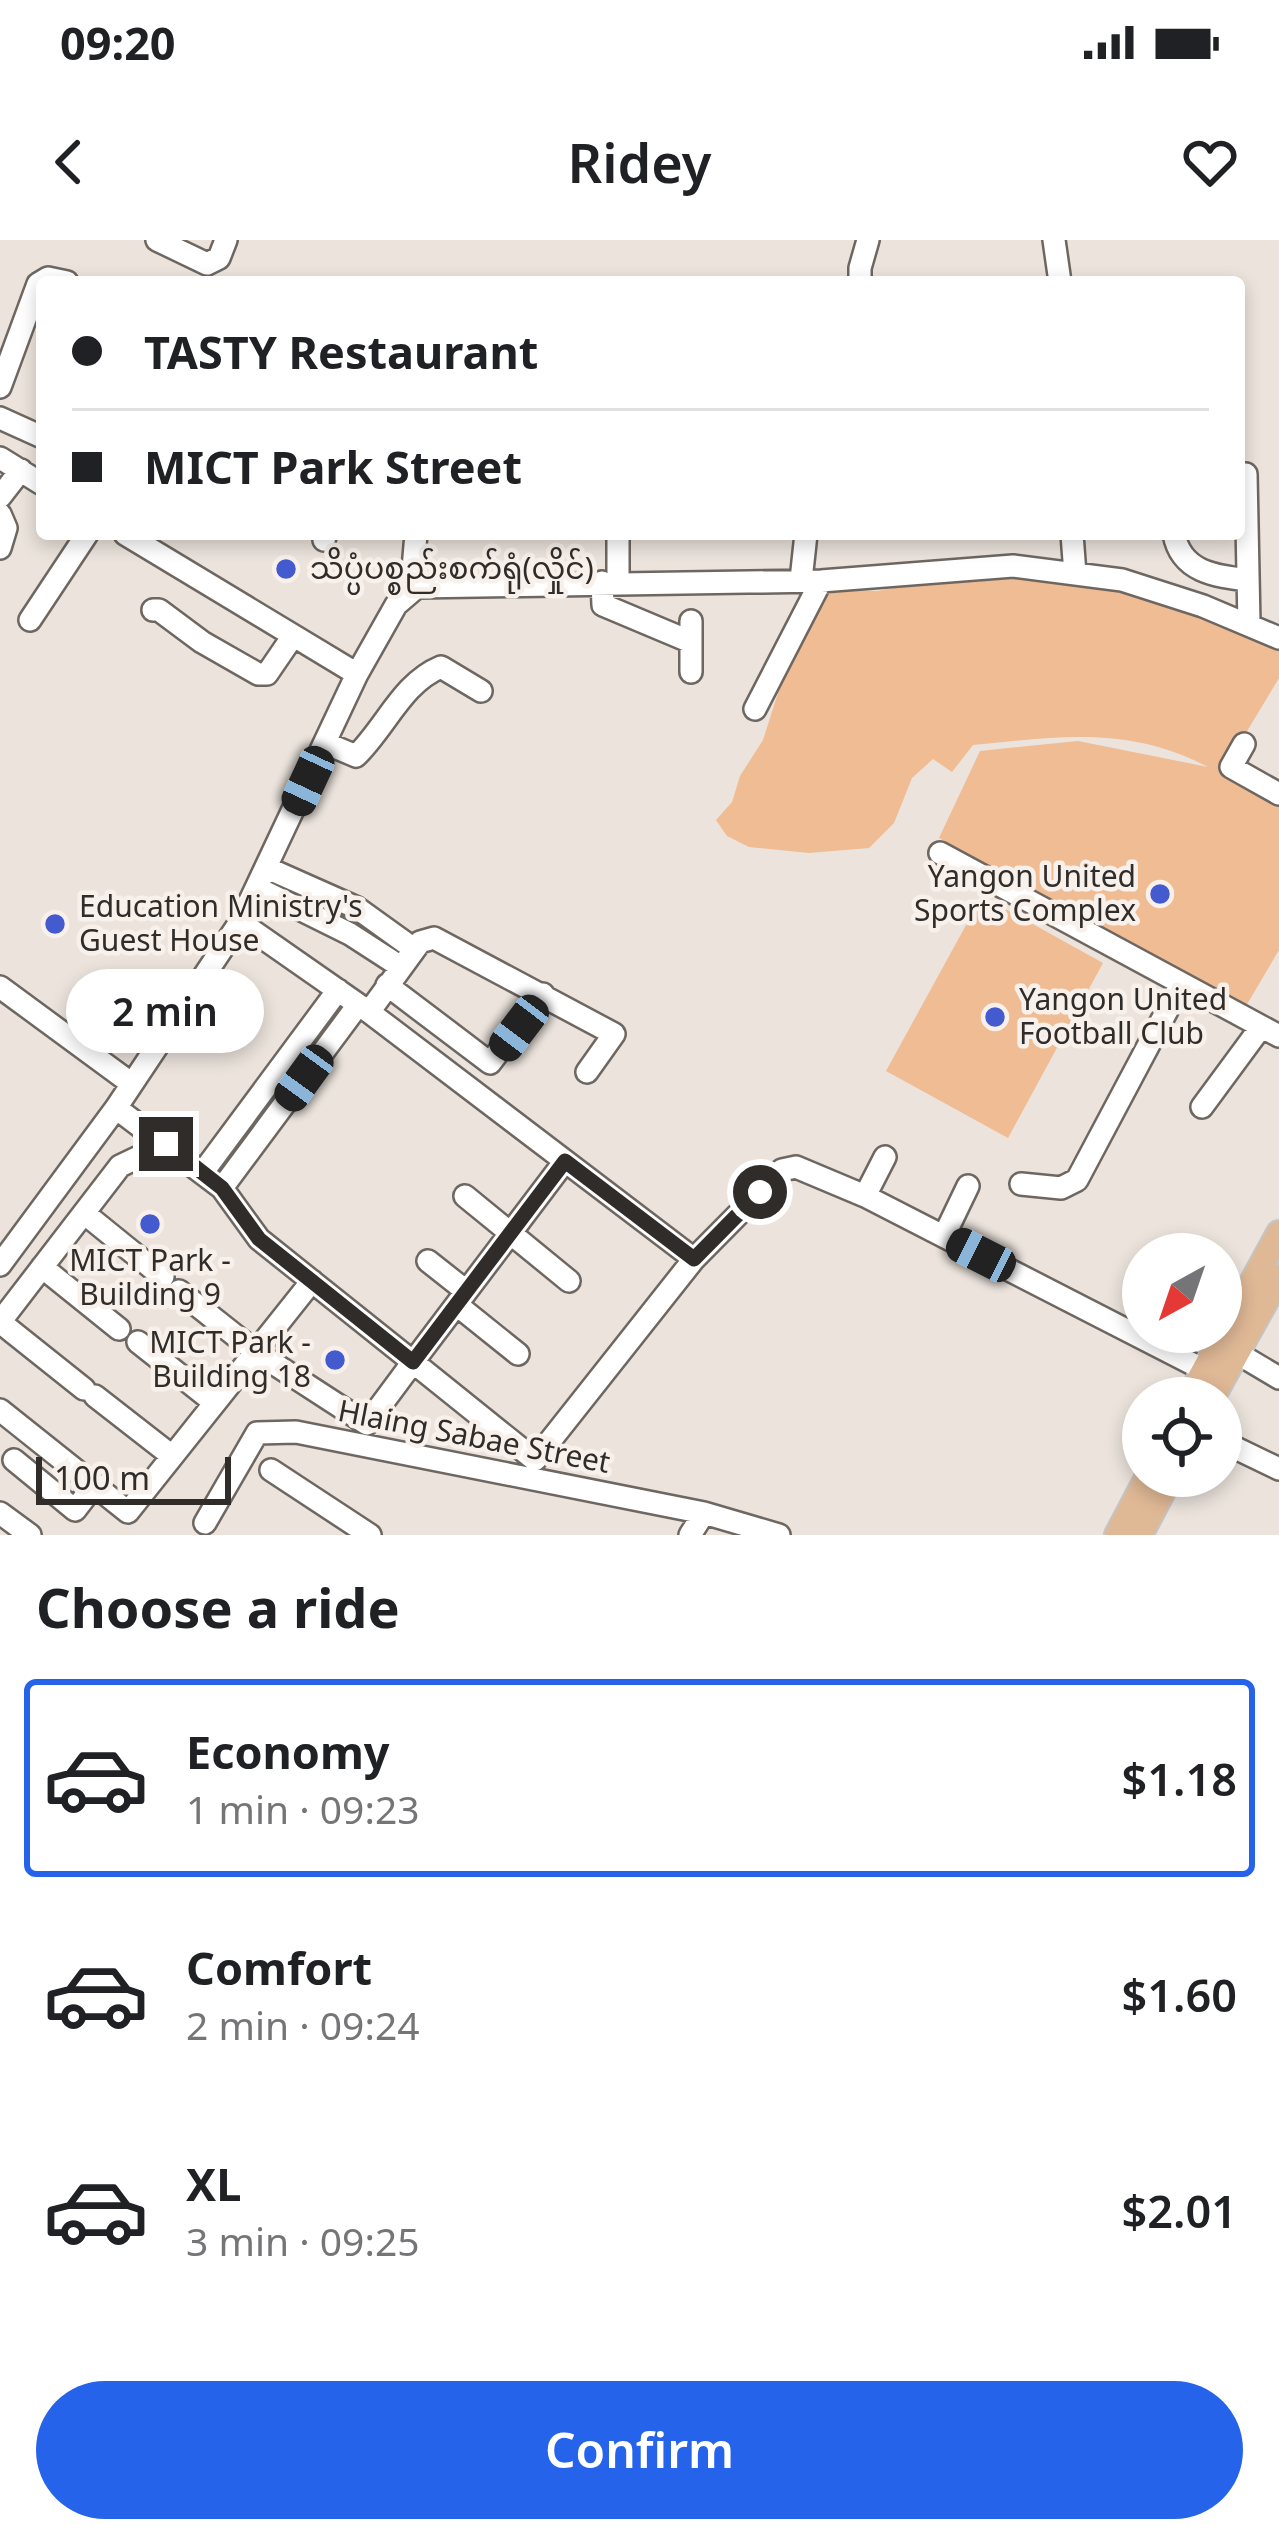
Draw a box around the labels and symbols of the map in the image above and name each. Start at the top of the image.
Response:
place label: သိပ္ပံပစ္စည်းစက်ရုံ(လှိုင်) [310,547,594,595]
marker: သိပ္ပံပစ္စည်းစက်ရုံ(လှိုင်) [273,556,299,582]
car [276,741,340,821]
place label: Yangon United Sports Complex [914,855,1136,930]
marker: Yangon United Sports Complex [1147,881,1173,907]
place label: Education Ministry's Guest House [79,885,363,960]
marker: Education Ministry's Guest House [42,911,68,937]
callout: 2 min [67,970,265,1054]
place label: Yangon United Football Club [1019,978,1227,1053]
car [483,988,555,1068]
marker: Yangon United Football Club [982,1004,1008,1030]
car [268,1038,340,1118]
route end [139,1117,193,1171]
route start [733,1165,787,1219]
marker: MICT Park - Building 9 [137,1211,163,1237]
car [941,1223,1021,1287]
north arrow [1122,1233,1242,1353]
place label: MICT Park - Building 9 [69,1239,231,1314]
place label: MICT Park - Building 18 [149,1321,311,1396]
marker: MICT Park - Building 18 [322,1347,348,1373]
street label: Hlaing Sabae Street [335,1389,614,1482]
scale bar [36,1451,231,1504]

